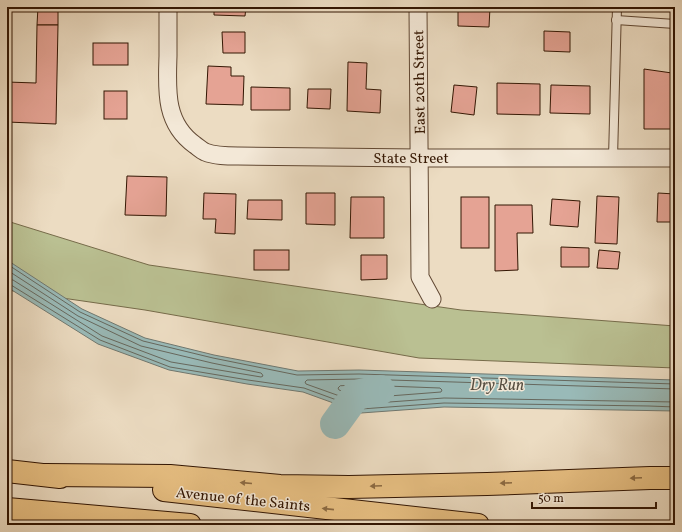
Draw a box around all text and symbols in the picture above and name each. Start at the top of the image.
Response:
street label: East 20th Street [409,29,432,134]
street label: State Street [373,149,449,170]
water label: Dry Run [470,375,524,397]
one-way arrow [630,475,642,482]
one-way arrow [240,479,252,486]
one-way arrow [499,480,512,486]
street label: Avenue of the Saints [175,483,311,518]
one-way arrow [369,483,382,489]
scale bar [532,484,656,510]
text: 50 m [538,491,564,507]
one-way arrow [322,505,334,512]

